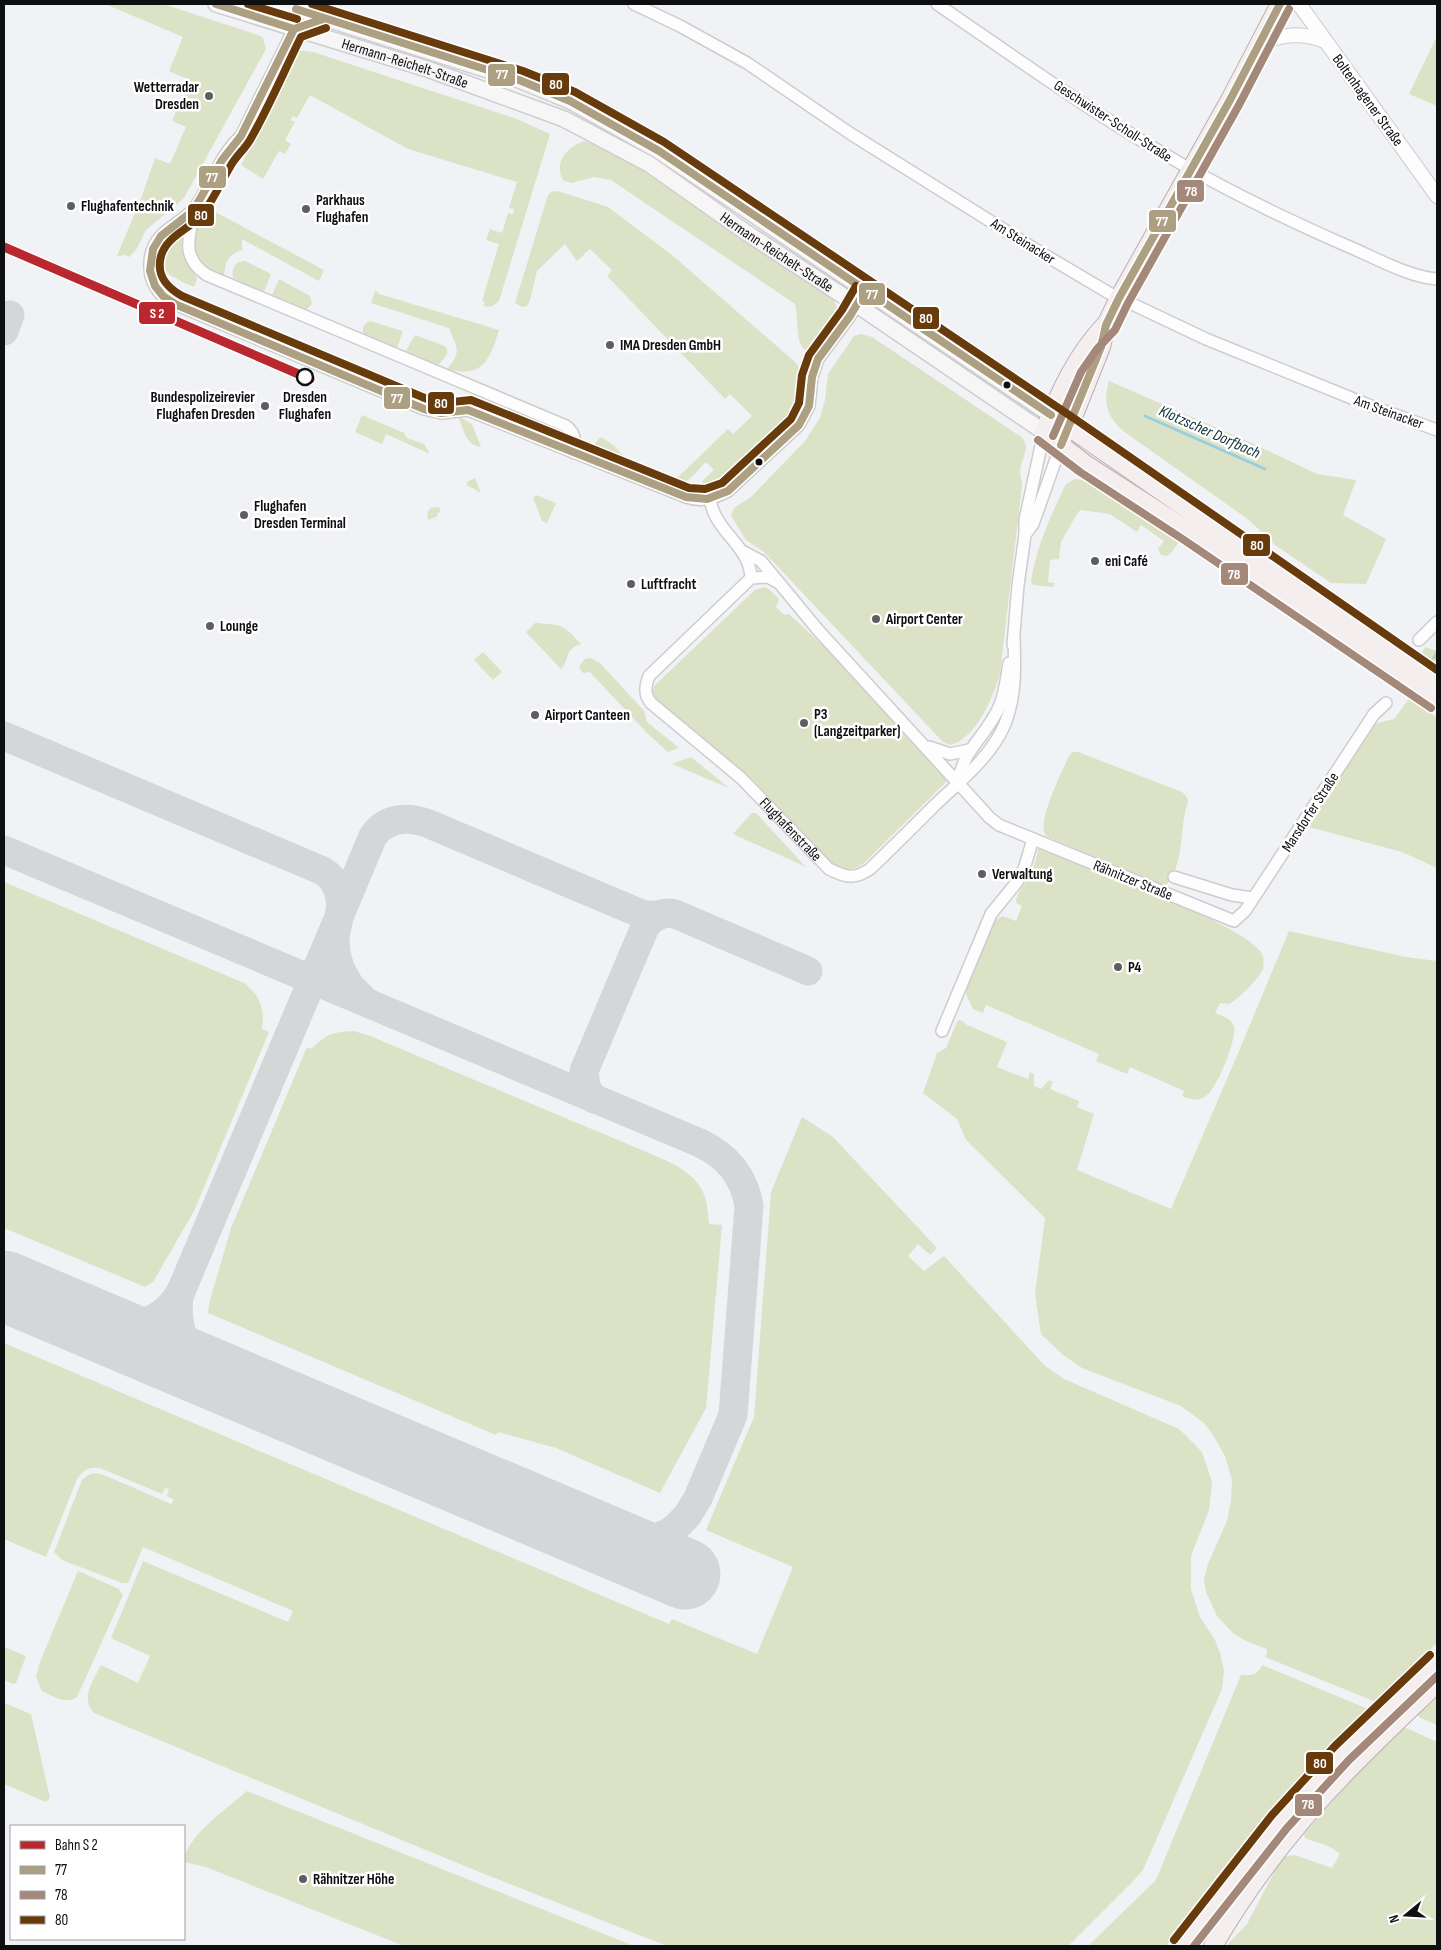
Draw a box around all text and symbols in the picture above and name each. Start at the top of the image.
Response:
street label: Hermann-Reichelt-Straße [339,34,471,93]
street label: Boltenhagener Straße [1328,51,1407,150]
line badge: 77 [487,63,516,87]
text: 77 [496,66,509,83]
line badge: 80 [541,72,570,96]
text: 80 [549,76,563,93]
street label: Geschwister-Scholl-Straße [1050,76,1175,167]
place label: Wetterradar Dresden [134,78,199,114]
marker: Wetterradar Dresden [203,90,215,102]
line badge: 77 [198,165,227,189]
text: 77 [206,169,219,186]
line badge: 78 [1176,179,1205,203]
text: 78 [1185,183,1198,200]
place label: Parkhaus Flughafen [316,191,368,227]
place label: Flughafentechnik [81,197,174,216]
marker: Flughafentechnik [65,200,77,212]
line badge: 80 [187,203,215,227]
marker: Parkhaus Flughafen [300,203,312,215]
text: 80 [194,207,208,224]
street label: Hermann-Reichelt-Straße [716,208,837,297]
line badge: 77 [1148,209,1177,233]
text: 77 [1156,213,1169,230]
street label: Am Steinacker [986,214,1059,269]
line badge: 77 [858,282,886,306]
text: 77 [866,286,879,303]
line badge: S 2 [138,301,176,325]
text: S 2 [150,305,164,322]
line badge: 80 [912,306,940,330]
text: 80 [919,310,933,327]
place label: IMA Dresden GmbH [620,336,721,355]
marker: IMA Dresden GmbH [604,339,616,351]
marker: Dresden Flughafen [296,368,314,386]
unlabelled marker [1002,380,1012,390]
line badge: 77 [383,386,411,410]
place label: Bundespolizeirevier Flughafen Dresden [150,388,255,424]
place label: Dresden Flughafen [279,388,331,424]
text: 77 [391,390,404,407]
line badge: 80 [427,391,455,415]
street label: Am Steinacker [1351,391,1427,434]
text: 80 [434,395,448,412]
marker: Bundespolizeirevier Flughafen Dresden [259,400,271,412]
water label: Klotzscher Dorfbach [1156,402,1263,463]
unlabelled marker [754,457,764,467]
place label: Flughafen Dresden Terminal [254,497,346,533]
marker: Flughafen Dresden Terminal [238,509,250,521]
line badge: 80 [1242,533,1271,557]
text: 80 [1250,537,1264,554]
place label: eni Café [1105,552,1148,571]
marker: eni Café [1089,555,1101,567]
line badge: 78 [1220,562,1249,586]
text: 78 [1228,566,1241,583]
place label: Luftfracht [641,575,697,594]
marker: Luftfracht [625,578,637,590]
place label: Airport Center [885,610,963,629]
marker: Airport Center [870,613,882,625]
place label: Lounge [220,617,258,636]
marker: Lounge [204,620,216,632]
place label: P3 (Langzeitparker) [814,705,901,741]
place label: Airport Canteen [544,706,630,725]
marker: Airport Canteen [529,709,541,721]
marker: P3 (Langzeitparker) [798,717,810,729]
street label: Marsdorfer Straße [1278,769,1343,856]
street label: Flughafenstraße [755,794,826,866]
street label: Rähnitzer Straße [1090,856,1175,905]
place label: Verwaltung [992,865,1053,884]
marker: Verwaltung [976,868,988,880]
place label: P4 [1128,958,1141,977]
marker: P4 [1112,961,1124,973]
line badge: 80 [1305,1751,1334,1775]
text: 80 [1313,1755,1327,1772]
line badge: 78 [1294,1793,1323,1817]
text: 78 [1302,1796,1315,1813]
legend [10,1825,185,1940]
text: Bahn S 2 [55,1836,98,1855]
text: 77 [55,1861,67,1880]
place label: Rähnitzer Höhe [313,1870,394,1889]
marker: Rähnitzer Höhe [297,1873,309,1885]
text: 78 [55,1886,68,1905]
north arrow [1381,1890,1431,1940]
text: 80 [55,1911,68,1930]
text: N [1385,1913,1403,1925]

